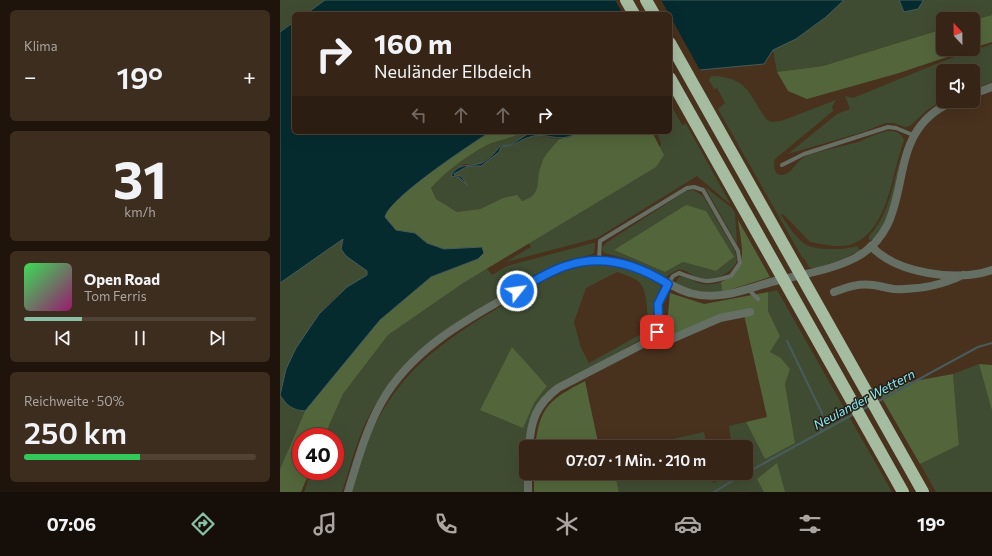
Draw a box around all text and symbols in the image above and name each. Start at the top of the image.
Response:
north arrow [936,12,980,56]
map controls [936,12,980,108]
text: 160 m [374,26,452,60]
icon: right [308,28,360,80]
text: Klima [24,38,58,54]
text: 19° [117,58,163,95]
text: Neuländer Elbdeich [374,60,532,82]
text: − [24,63,37,90]
text: + [243,63,256,90]
button: sound [936,64,980,108]
icon: left [408,104,430,126]
icon: ahead [450,104,472,126]
icon: ahead [492,104,514,126]
icon: right [534,104,556,126]
text: 31 [113,146,167,210]
text: km/h [124,204,156,220]
text: Open Road [84,270,160,288]
position arrow [496,270,538,312]
text: Tom Ferris [84,288,147,304]
pin [640,315,674,349]
icon: arrive [646,321,668,343]
icon: previous [52,327,74,349]
icon: pause [129,327,151,349]
icon: next [206,327,228,349]
water label: Neulander Wettern [810,365,918,433]
text: Reichweite · 50% [24,393,124,409]
text: 250 km [24,413,127,450]
speed limit sign: 40 [292,428,344,480]
text: 07:07 · 1 Min. · 210 m [566,451,706,469]
icon: directions [189,510,217,538]
icon: music [311,510,339,538]
icon: phone [432,510,460,538]
icon: climate [553,510,581,538]
icon: car [674,510,702,538]
icon: filters [796,510,824,538]
text: 07:06 [47,513,96,535]
text: 19° [917,513,945,535]

